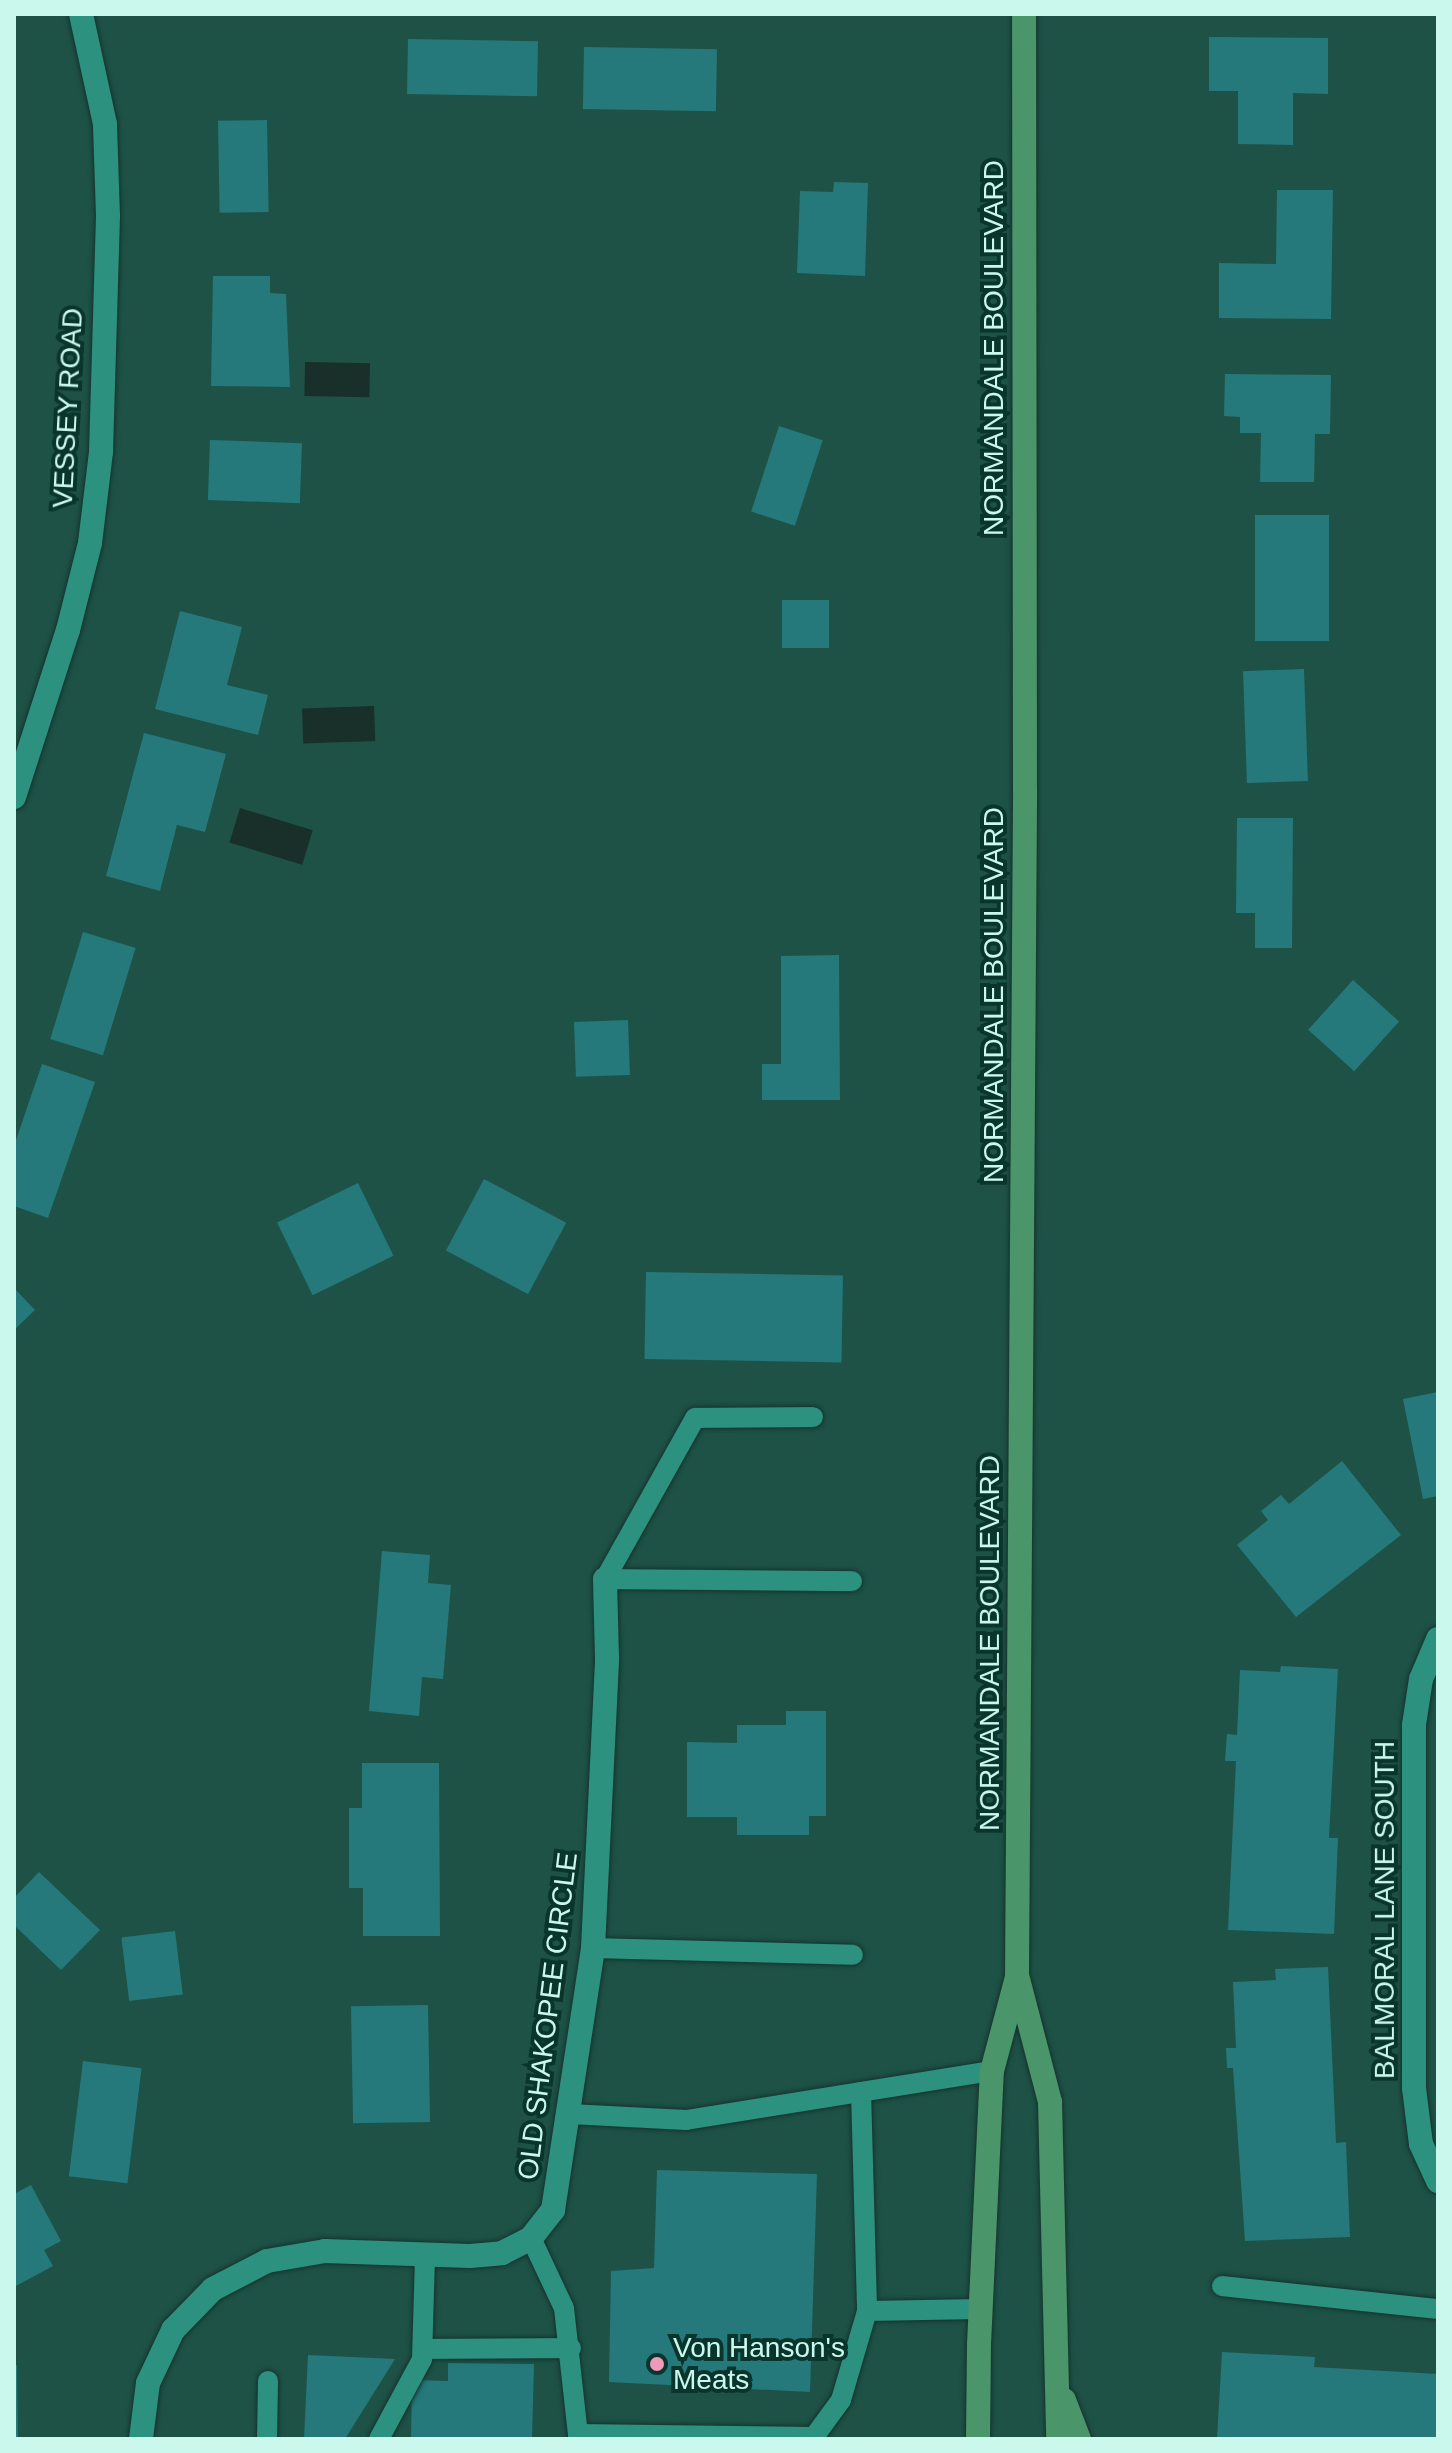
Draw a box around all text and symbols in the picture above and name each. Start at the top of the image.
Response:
street label: NORMANDALE BOULEVARD [977,160,1011,536]
street label: VESSEY ROAD [46,307,90,509]
street label: NORMANDALE BOULEVARD [977,807,1011,1183]
street label: NORMANDALE BOULEVARD [973,1455,1007,1831]
street label: BALMORAL LANE SOUTH [1368,1740,1402,2080]
street label: OLD SHAKOPEE CIRCLE [511,1850,585,2182]
place label: Von Hanson's Meats [673,2331,845,2397]
marker: Von Hanson's Meats [648,2355,666,2373]

